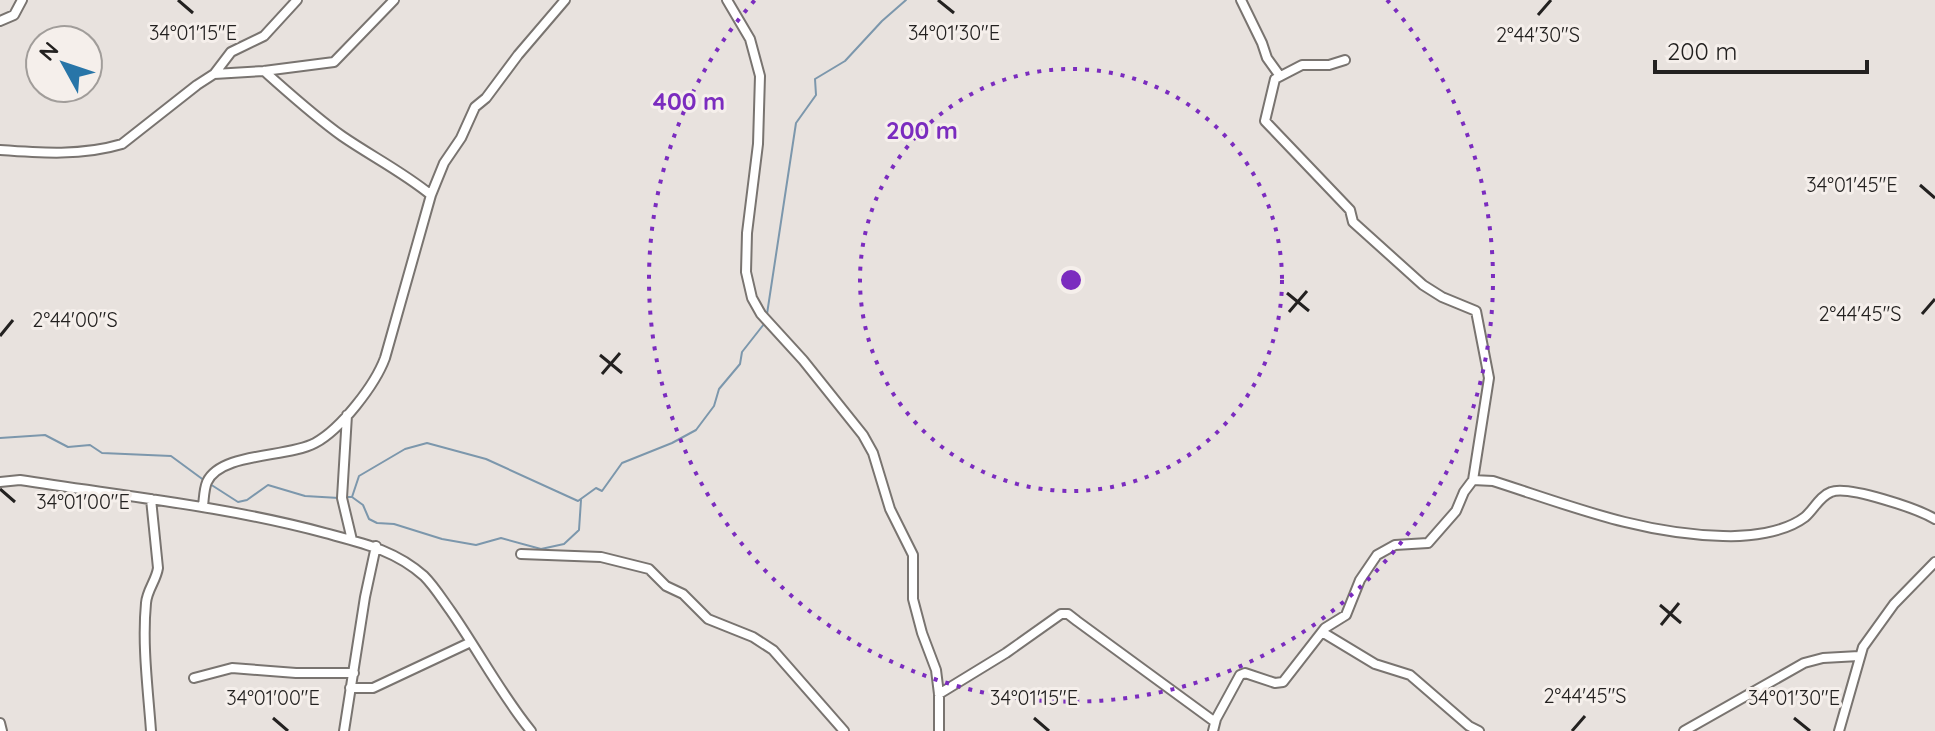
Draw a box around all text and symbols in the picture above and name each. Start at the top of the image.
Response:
text: 34°01'15"E [149,20,237,45]
text: 34°01'30"E [908,20,1000,45]
text: 2°44'30"S [1496,22,1580,47]
north arrow [24,24,104,104]
scale bar [1655,24,1867,74]
text: N [33,36,65,66]
text: 200 m [1667,36,1737,66]
text: 400 m [653,86,725,116]
text: 200 m [886,115,958,145]
text: 34°01'45"E [1806,172,1898,197]
centre of rings [1057,266,1085,294]
text: 2°44'45"S [1818,301,1902,326]
text: 2°44'00"S [32,307,118,332]
text: 34°01'00"E [36,489,130,514]
text: 2°44'45"S [1543,683,1627,708]
text: 34°01'00"E [226,685,320,710]
text: 34°01'15"E [990,685,1078,710]
text: 34°01'30"E [1748,685,1840,710]

